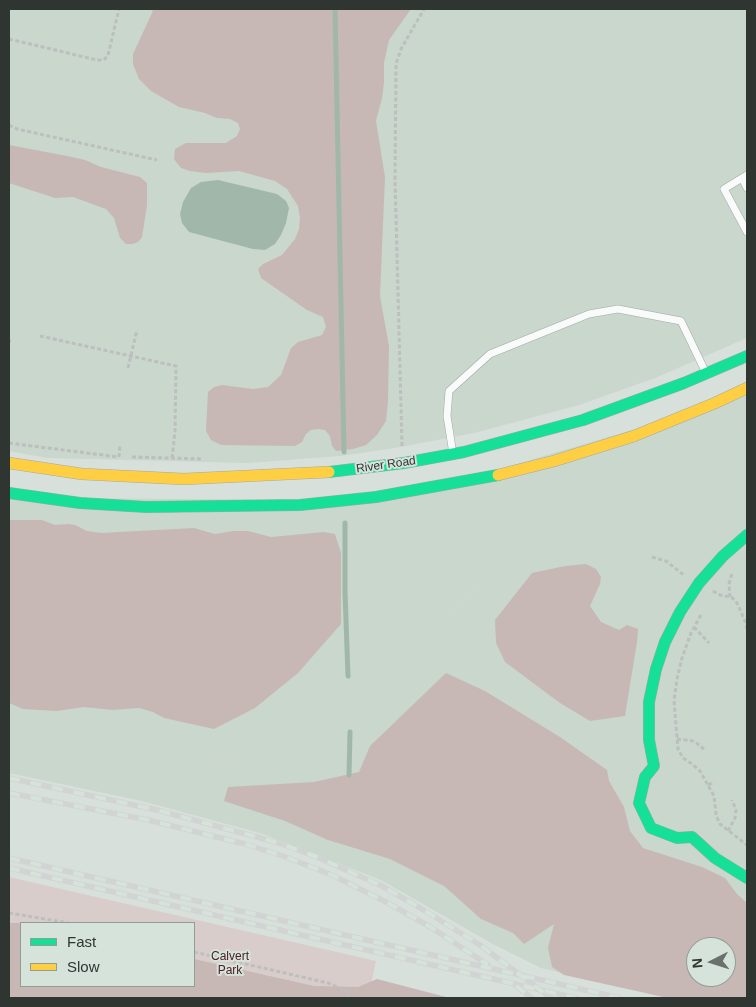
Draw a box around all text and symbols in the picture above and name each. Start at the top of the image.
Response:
street label: River Road [355,454,417,476]
legend [20,922,195,987]
text: Fast [67,933,96,950]
north arrow [686,937,736,987]
park label: Calvert Park [211,950,249,978]
text: N [689,957,705,969]
text: Slow [67,958,100,975]

